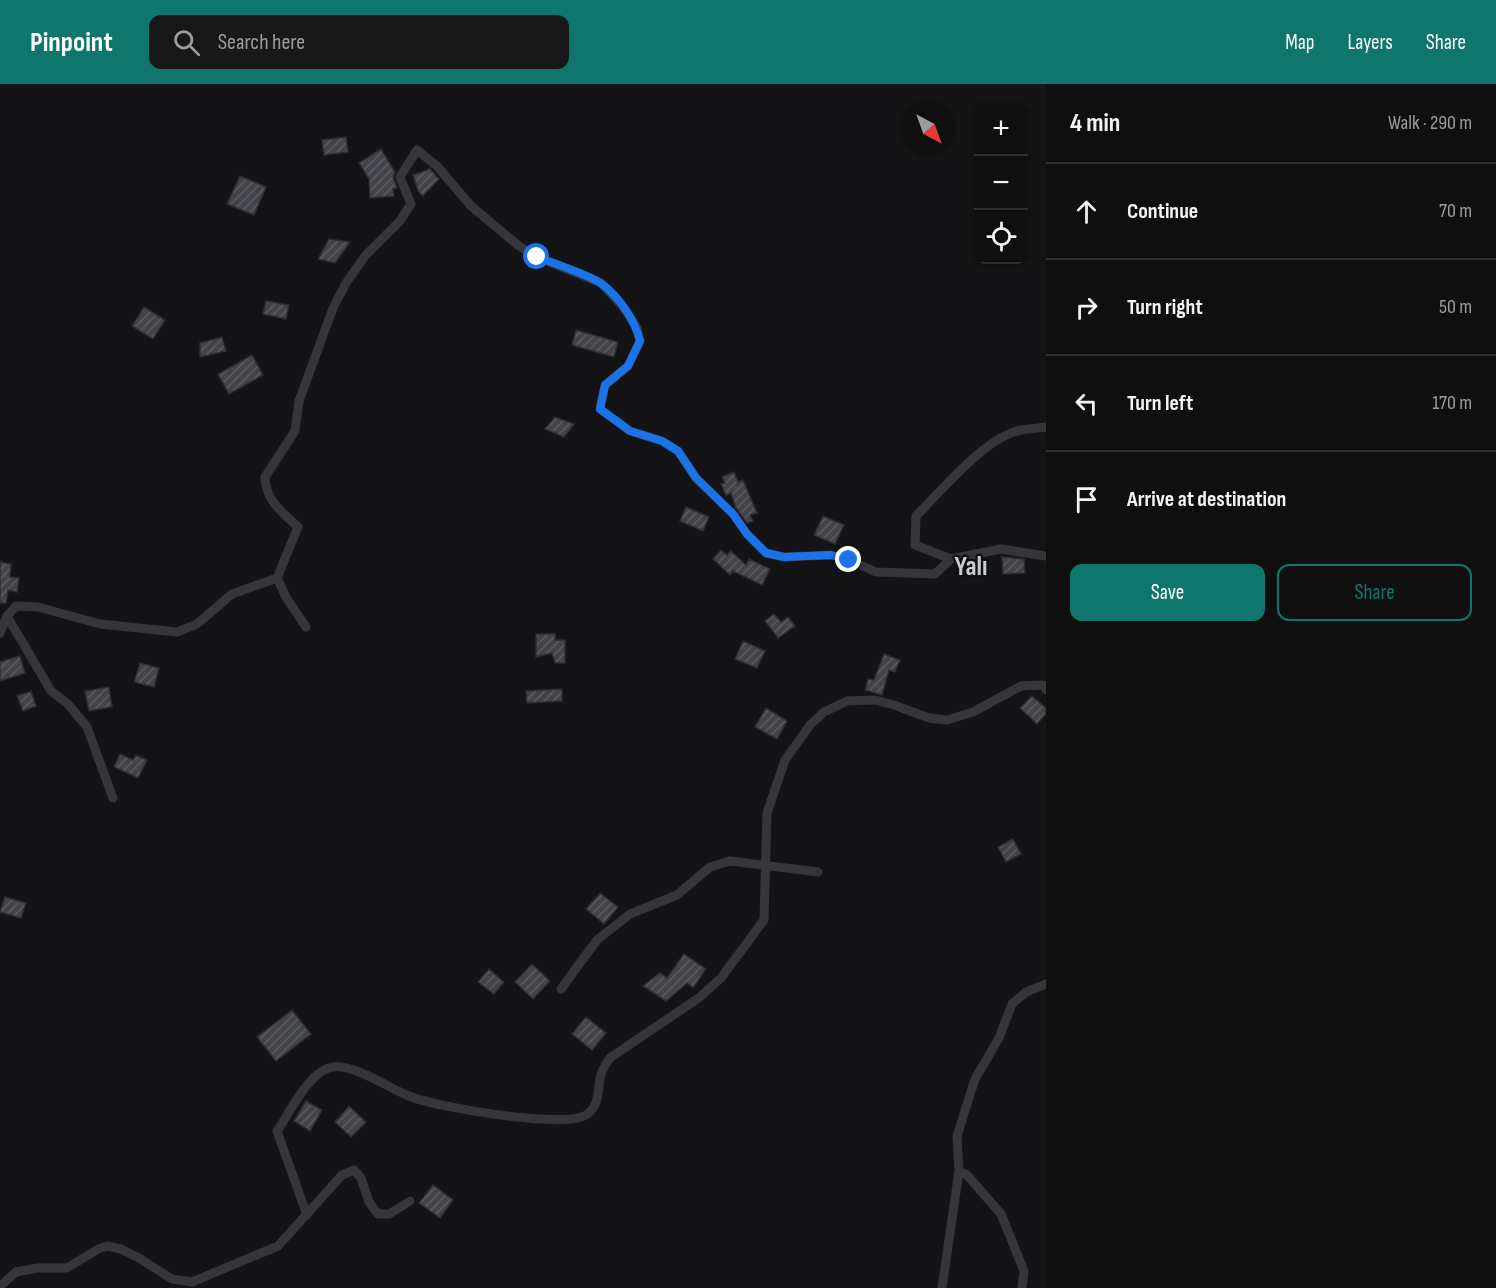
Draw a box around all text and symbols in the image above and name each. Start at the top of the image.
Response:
search box [149,15,569,69]
text: Pinpoint [30,26,113,59]
icon: search [170,26,203,59]
text: Search here [218,29,305,56]
text: Map [1285,30,1314,55]
text: Layers [1347,30,1393,55]
text: Share [1426,30,1466,55]
north arrow [902,102,956,156]
map controls [974,102,1028,264]
button: + [974,102,1028,156]
text: 4 min [1070,108,1120,139]
text: Walk · 290 m [1388,111,1472,135]
button: − [974,156,1028,210]
icon: ahead [1070,195,1103,228]
text: Continue [1127,198,1198,225]
text: 70 m [1439,199,1472,223]
button: locate [974,210,1028,264]
route start [523,243,549,269]
icon: right [1070,291,1103,324]
text: Turn right [1127,294,1203,321]
text: 50 m [1439,295,1472,319]
icon: left [1070,387,1103,420]
text: Turn left [1127,390,1193,417]
text: 170 m [1432,391,1472,415]
icon: arrive [1070,483,1103,516]
text: Arrive at destination [1127,486,1286,513]
route end [835,546,861,572]
district label: Yalı [954,551,988,583]
button: Save [1070,564,1265,621]
button: Share [1277,564,1472,621]

